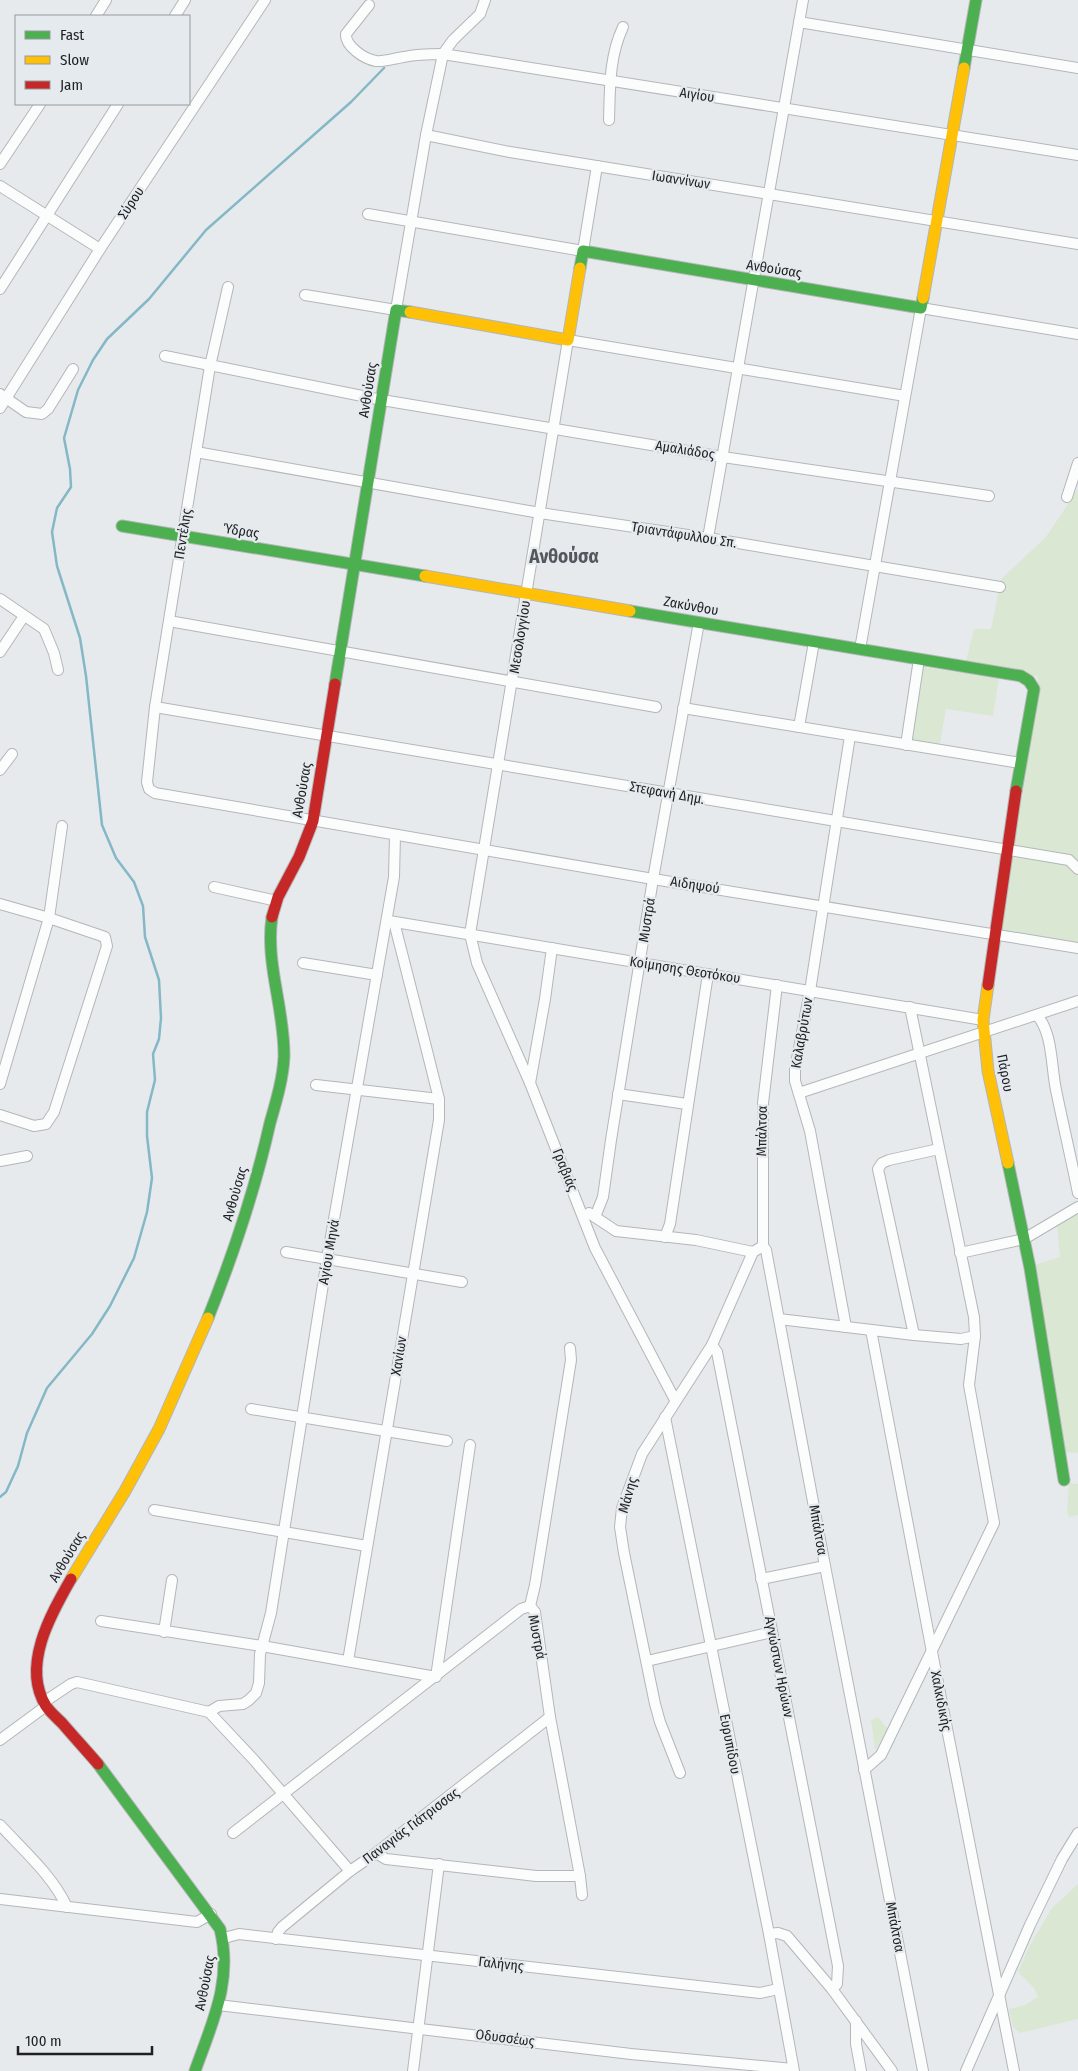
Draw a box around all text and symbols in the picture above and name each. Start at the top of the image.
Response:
legend [15,15,190,105]
text: Fast [60,26,84,44]
text: Slow [60,51,89,69]
text: Jam [60,76,83,94]
street label: Αιγίου [678,84,716,106]
street label: Ιωαννίνων [651,167,711,193]
street label: Σύρου [114,184,148,222]
street label: Ανθούσας [745,256,803,282]
street label: Ανθούσας [355,361,381,419]
street label: Αμαλιάδος [654,437,716,463]
street label: Πεντέλης [171,507,195,561]
street label: Τριαντάφυλλου Σπ. [630,518,738,552]
street label: Ύδρας [222,520,260,542]
district label: Ανθούσα [528,545,599,568]
street label: Ζακύνθου [662,593,720,619]
street label: Μεσολογγίου [506,599,534,675]
street label: Ανθούσας [289,761,315,819]
street label: Στεφανή Δημ. [628,778,706,808]
street label: Αιδηψού [669,873,721,897]
street label: Μυστρά [635,896,659,944]
street label: Κοίμησης Θεοτόκου [628,953,742,987]
street label: Καλαβρύτων [787,996,817,1070]
street label: Πάρου [993,1053,1017,1093]
street label: Μπάλτσα [753,1105,771,1157]
street label: Γραβιάς [549,1146,581,1194]
street label: Ανθούσας [219,1165,251,1223]
street label: Αγίου Μηνά [315,1218,343,1286]
street label: Χανίων [387,1335,411,1377]
street label: Μάνης [615,1475,641,1515]
street label: Μπάλτσα [805,1503,831,1557]
street label: Ανθούσας [45,1529,89,1585]
street label: Μυστρά [524,1613,550,1661]
street label: Αγνώστων Ηρώων [761,1615,797,1719]
street label: Χαλκιδικής [927,1669,955,1733]
street label: Ευρυπίδου [716,1713,744,1775]
street label: Παναγιάς Γιάτρισσας [359,1784,463,1868]
street label: Μπάλτσα [882,1900,908,1954]
street label: Γαλήνης [478,1953,525,1975]
street label: Ανθούσας [191,1954,219,2012]
scale bar [18,2024,151,2056]
street label: Οδυσσέως [474,2026,536,2050]
text: 100 m [25,2032,62,2050]

